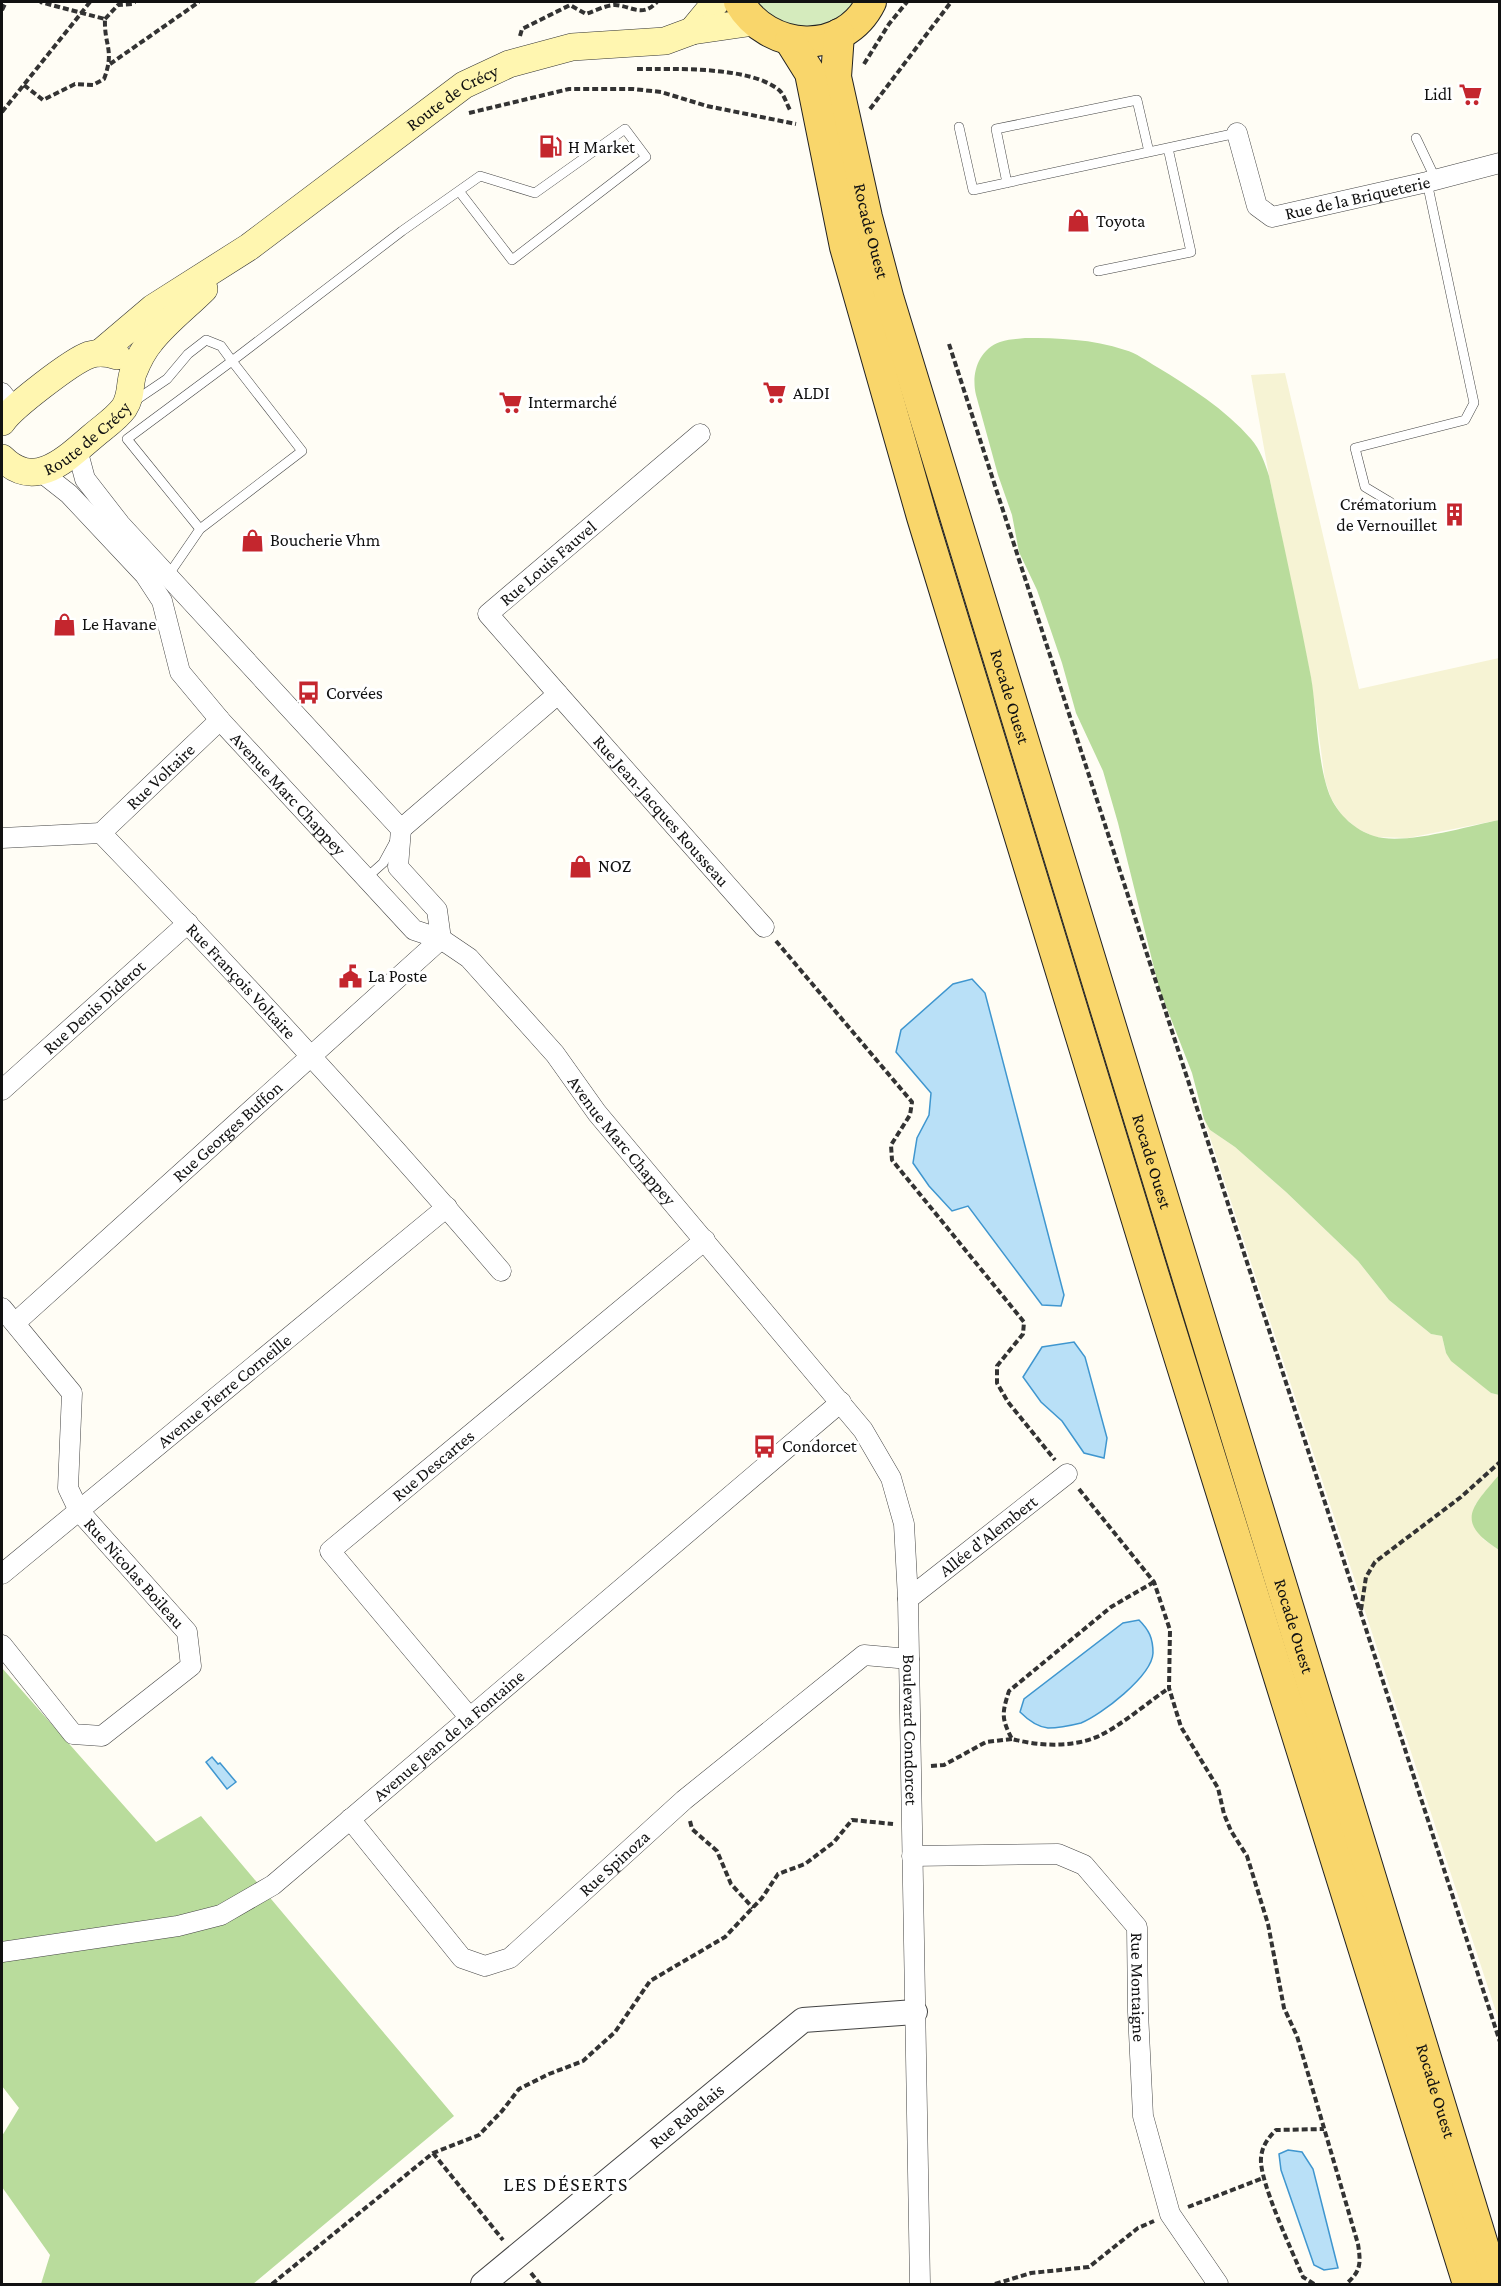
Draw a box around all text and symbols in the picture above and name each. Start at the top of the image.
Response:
street label: Route de Crécy [402,60,502,135]
supermarket icon: Lidl [1457,81,1483,107]
place label: Lidl [1424,84,1452,104]
fuel station icon: H Market [537,134,563,160]
place label: H Market [568,137,636,157]
street label: Rue de la Briqueterie [1283,172,1432,224]
street label: Rocade Ouest [850,181,893,282]
shop icon: Toyota [1065,208,1091,234]
place label: Toyota [1096,211,1145,231]
supermarket icon: ALDI [762,380,788,406]
place label: ALDI [793,383,830,403]
supermarket icon: Intermarché [497,389,523,415]
place label: Intermarché [528,392,617,412]
street label: Route de Crécy [41,398,136,479]
place label: Crématorium de Vernouillet [1336,494,1438,535]
building icon: Crématorium de Vernouillet [1442,501,1468,527]
street label: Rue Louis Fauvel [496,516,601,610]
shop icon: Boucherie Vhm [239,527,265,553]
place label: Boucherie Vhm [270,530,381,550]
shop icon: Le Havane [51,611,77,637]
place label: Le Havane [82,614,156,634]
street label: Rocade Ouest [986,647,1034,747]
bus stop icon: Corvées [295,680,321,706]
place label: Corvées [326,683,383,703]
street label: Avenue Marc Chappey [226,728,350,860]
street label: Rue Jean-Jacques Rousseau [589,731,734,891]
street label: Rue Voltaire [122,739,199,814]
shop icon: NOZ [567,853,593,879]
place label: NOZ [598,856,631,876]
street label: Rue François Voltaire [182,919,300,1043]
street label: Rue Denis Diderot [39,955,150,1058]
public building icon: La Poste [337,963,363,989]
place label: La Poste [368,966,427,986]
street label: Avenue Marc Chappey [564,1072,680,1210]
street label: Rue Georges Buffon [169,1077,287,1186]
street label: Rocade Ouest [1128,1112,1176,1212]
street label: Avenue Pierre Corneille [153,1330,295,1452]
street label: Rue Descartes [388,1426,478,1505]
bus stop icon: Condorcet [751,1433,777,1459]
place label: Condorcet [782,1436,858,1456]
street label: Allée d'Alembert [935,1491,1042,1581]
street label: Rue Nicolas Boileau [80,1514,189,1633]
street label: Rocade Ouest [1270,1576,1318,1677]
street label: Boulevard Condorcet [899,1654,922,1807]
street label: Avenue Jean de la Fontaine [369,1666,528,1805]
street label: Rue Spinoza [575,1826,654,1900]
street label: Rue Montaigne [1127,1932,1149,2042]
street label: Rocade Ouest [1412,2041,1460,2142]
street label: Rue Rabelais [645,2079,728,2153]
district label: LES DÉSERTS [503,2173,629,2195]

